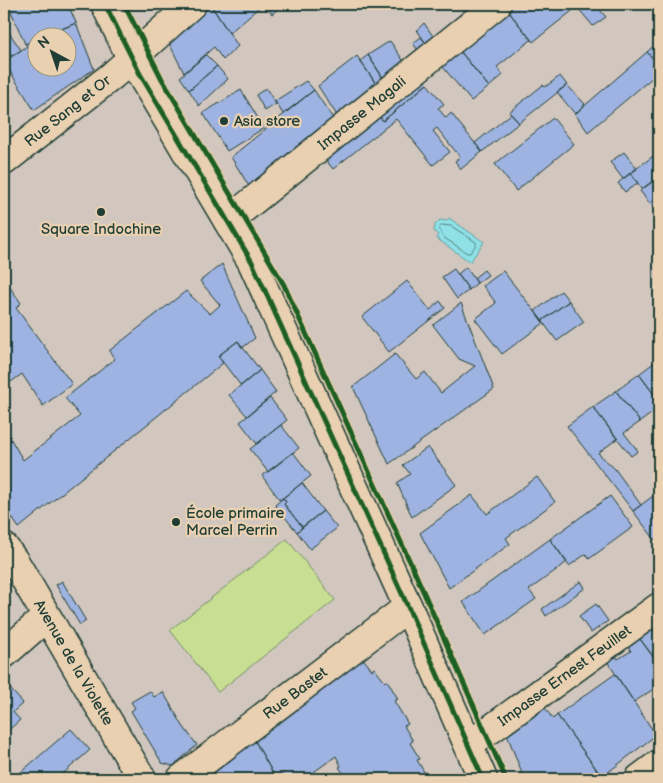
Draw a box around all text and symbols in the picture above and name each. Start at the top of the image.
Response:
north arrow [28,28,78,78]
text: N [34,33,53,52]
street label: Rue Sang et Or [21,71,115,151]
street label: Impasse Magali [314,72,410,155]
place label: Asia store [234,112,300,131]
marker: Asia store [218,115,230,127]
marker: Square Indochine [95,206,107,218]
place label: Square Indochine [41,220,161,239]
place label: École primaire Marcel Perrin [186,504,284,540]
marker: École primaire Marcel Perrin [170,516,182,528]
street label: Avenue de la Violette [29,596,118,729]
street label: Impasse Ernest Feuillet [494,621,636,731]
street label: Rue Bastet [259,663,332,724]

